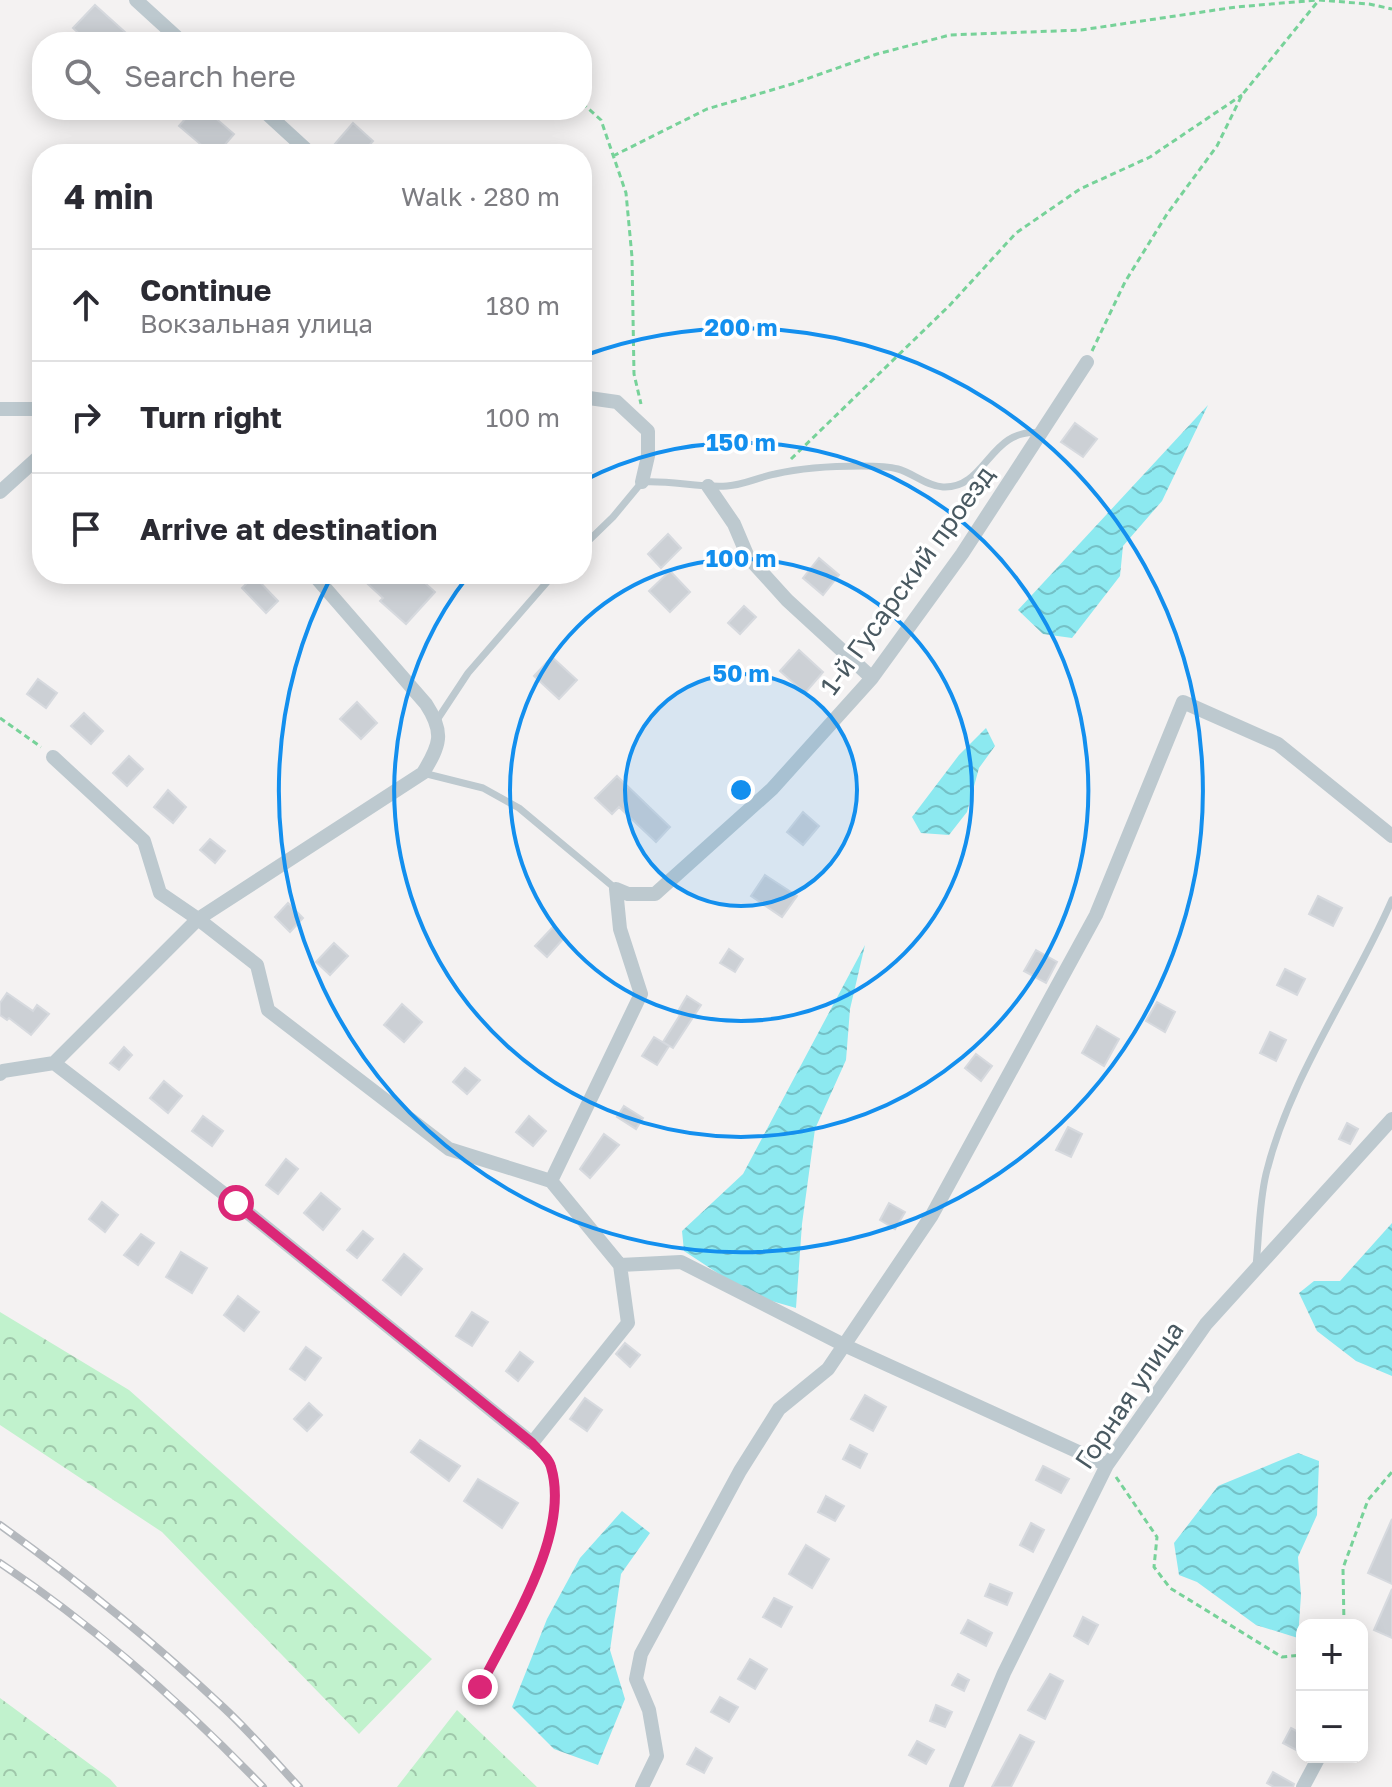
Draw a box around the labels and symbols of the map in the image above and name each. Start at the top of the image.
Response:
text: 200 m [705,312,777,341]
text: 150 m [706,427,776,456]
street label: 1-й Гусарский проезд [814,459,1001,700]
text: 100 m [706,543,776,572]
text: 50 m [712,658,770,687]
centre of rings [727,776,755,804]
route start [218,1185,254,1221]
street label: Горная улица [1068,1315,1190,1475]
route end [462,1669,498,1705]

